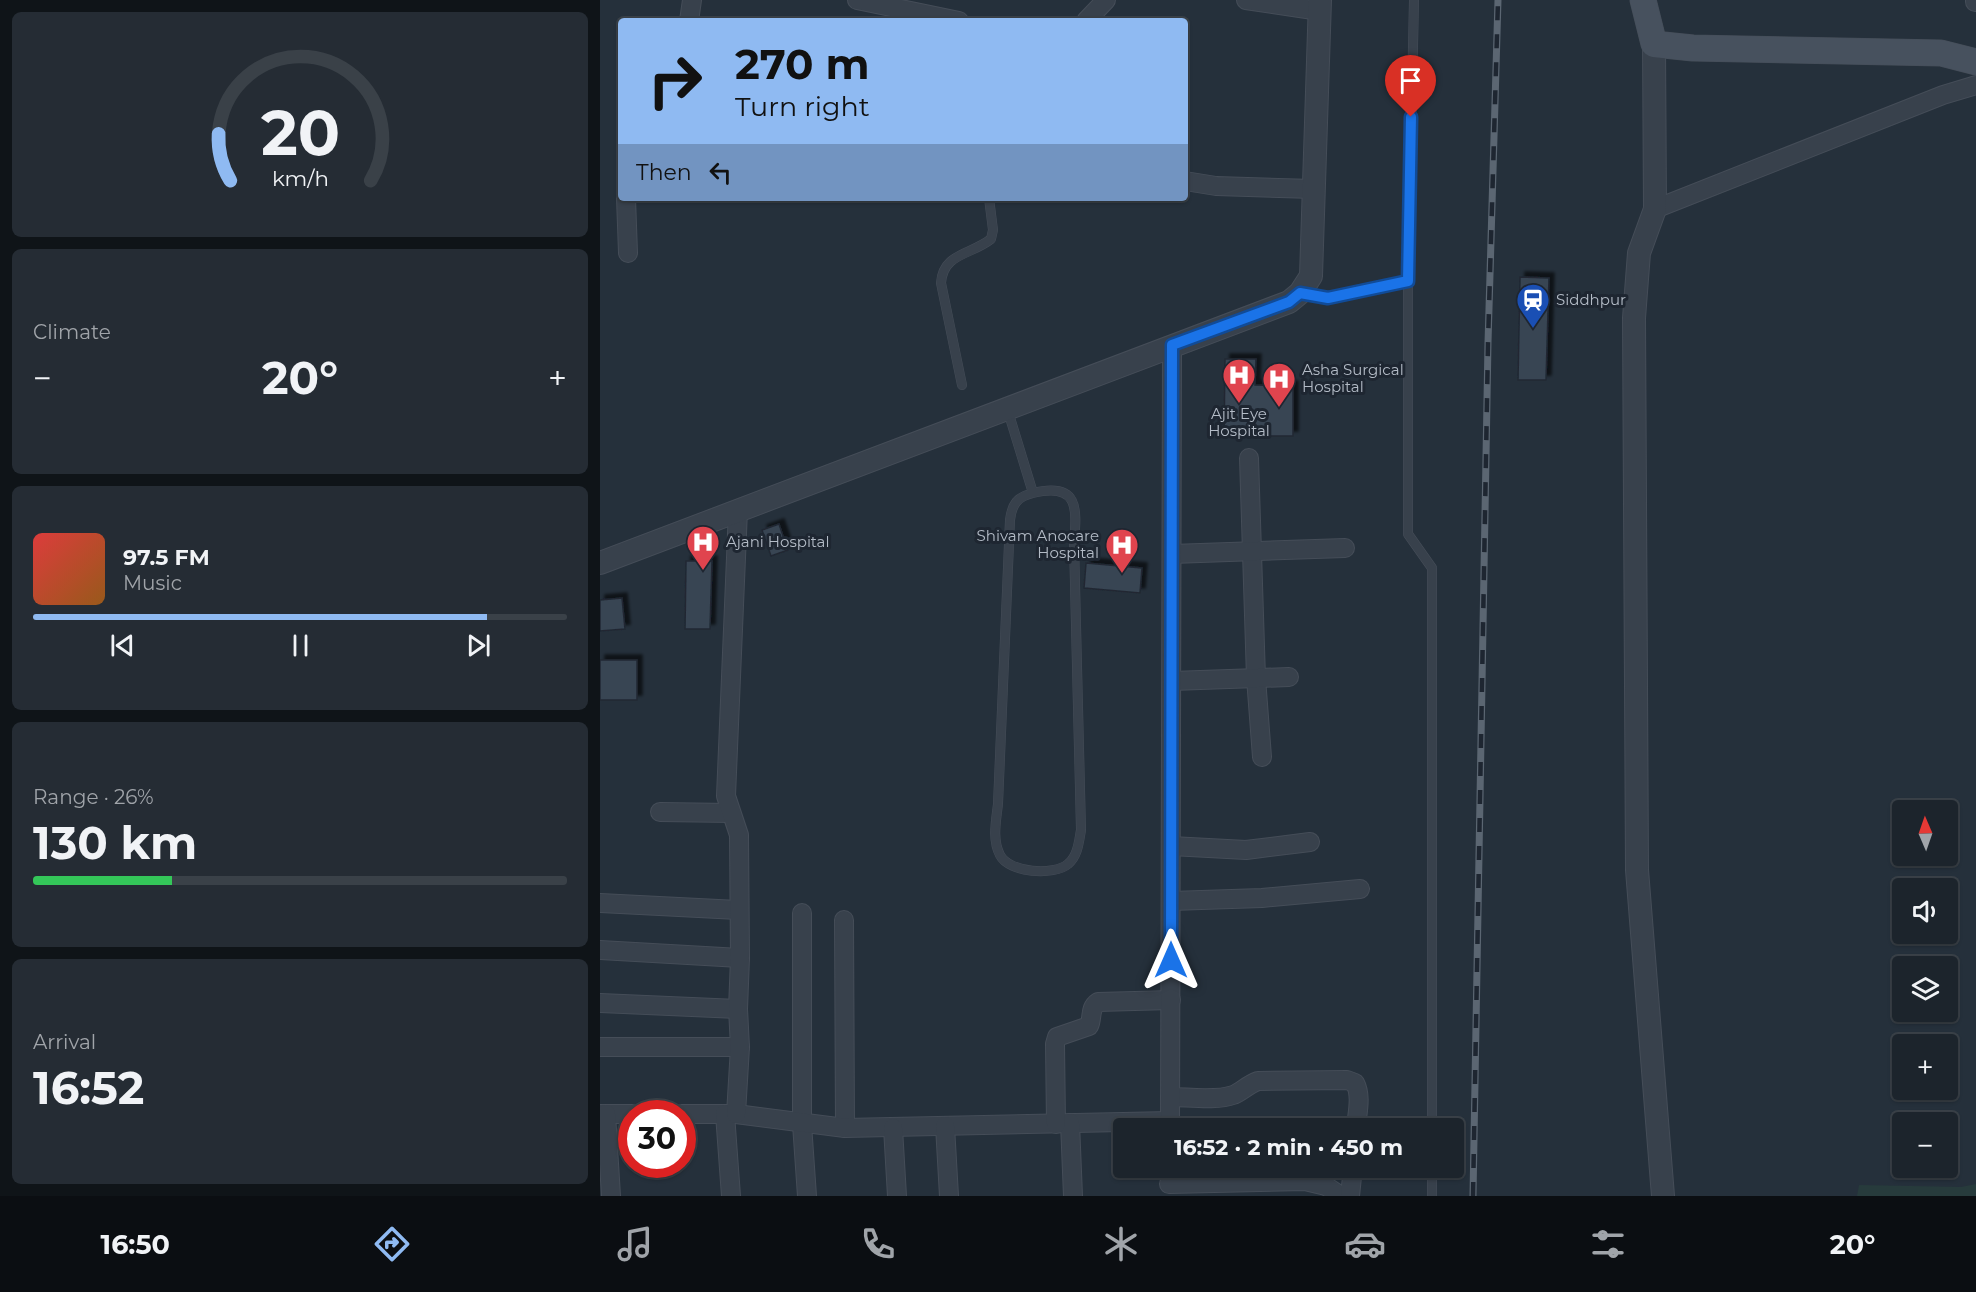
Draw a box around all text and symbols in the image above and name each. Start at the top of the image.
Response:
text: 270 m [735,38,869,90]
icon: right [636,42,714,120]
pin [1385,55,1436,117]
icon: arrive [1394,64,1427,97]
text: Turn right [735,90,870,123]
text: 20 [260,96,340,172]
icon: left [704,156,737,189]
text: Then [636,159,692,186]
text: km/h [271,166,329,192]
station icon: Siddhpur [1515,282,1551,329]
place label: Siddhpur [1556,290,1626,309]
text: Climate [33,320,111,344]
text: 20° [262,350,338,405]
hospital icon: Ajit Eye Hospital [1221,357,1257,404]
text: − [33,358,52,398]
text: + [548,358,567,398]
place label: Asha Surgical Hospital [1302,360,1404,396]
hospital icon: Asha Surgical Hospital [1261,361,1297,408]
place label: Ajit Eye Hospital [1208,404,1270,440]
hospital icon: Ajani Hospital [685,524,721,571]
place label: Shivam Anocare Hospital [977,526,1099,562]
hospital icon: Shivam Anocare Hospital [1104,527,1140,574]
place label: Ajani Hospital [726,532,830,551]
text: 97.5 FM [123,544,210,571]
text: Music [123,571,182,595]
icon: previous [106,629,139,662]
icon: pause [284,629,317,662]
icon: next [462,629,495,662]
text: Range · 26% [33,785,154,809]
north arrow [1892,800,1958,866]
map controls [1892,800,1958,1178]
text: 130 km [33,815,197,870]
button: sound [1892,878,1958,944]
position arrow [1139,928,1203,992]
button: layers [1892,956,1958,1022]
text: Arrival [33,1030,96,1054]
button: + [1892,1034,1958,1100]
text: 16:52 [33,1060,144,1115]
speed limit sign: 30 [618,1100,696,1178]
button: − [1892,1112,1958,1178]
text: 16:52 · 2 min · 450 m [1174,1134,1403,1161]
icon: directions [371,1223,413,1265]
icon: music [614,1223,656,1265]
icon: phone [857,1223,899,1265]
icon: climate [1100,1223,1142,1265]
icon: car [1344,1223,1386,1265]
icon: filters [1587,1223,1629,1265]
text: 16:50 [101,1228,170,1261]
text: 20° [1830,1228,1875,1261]

